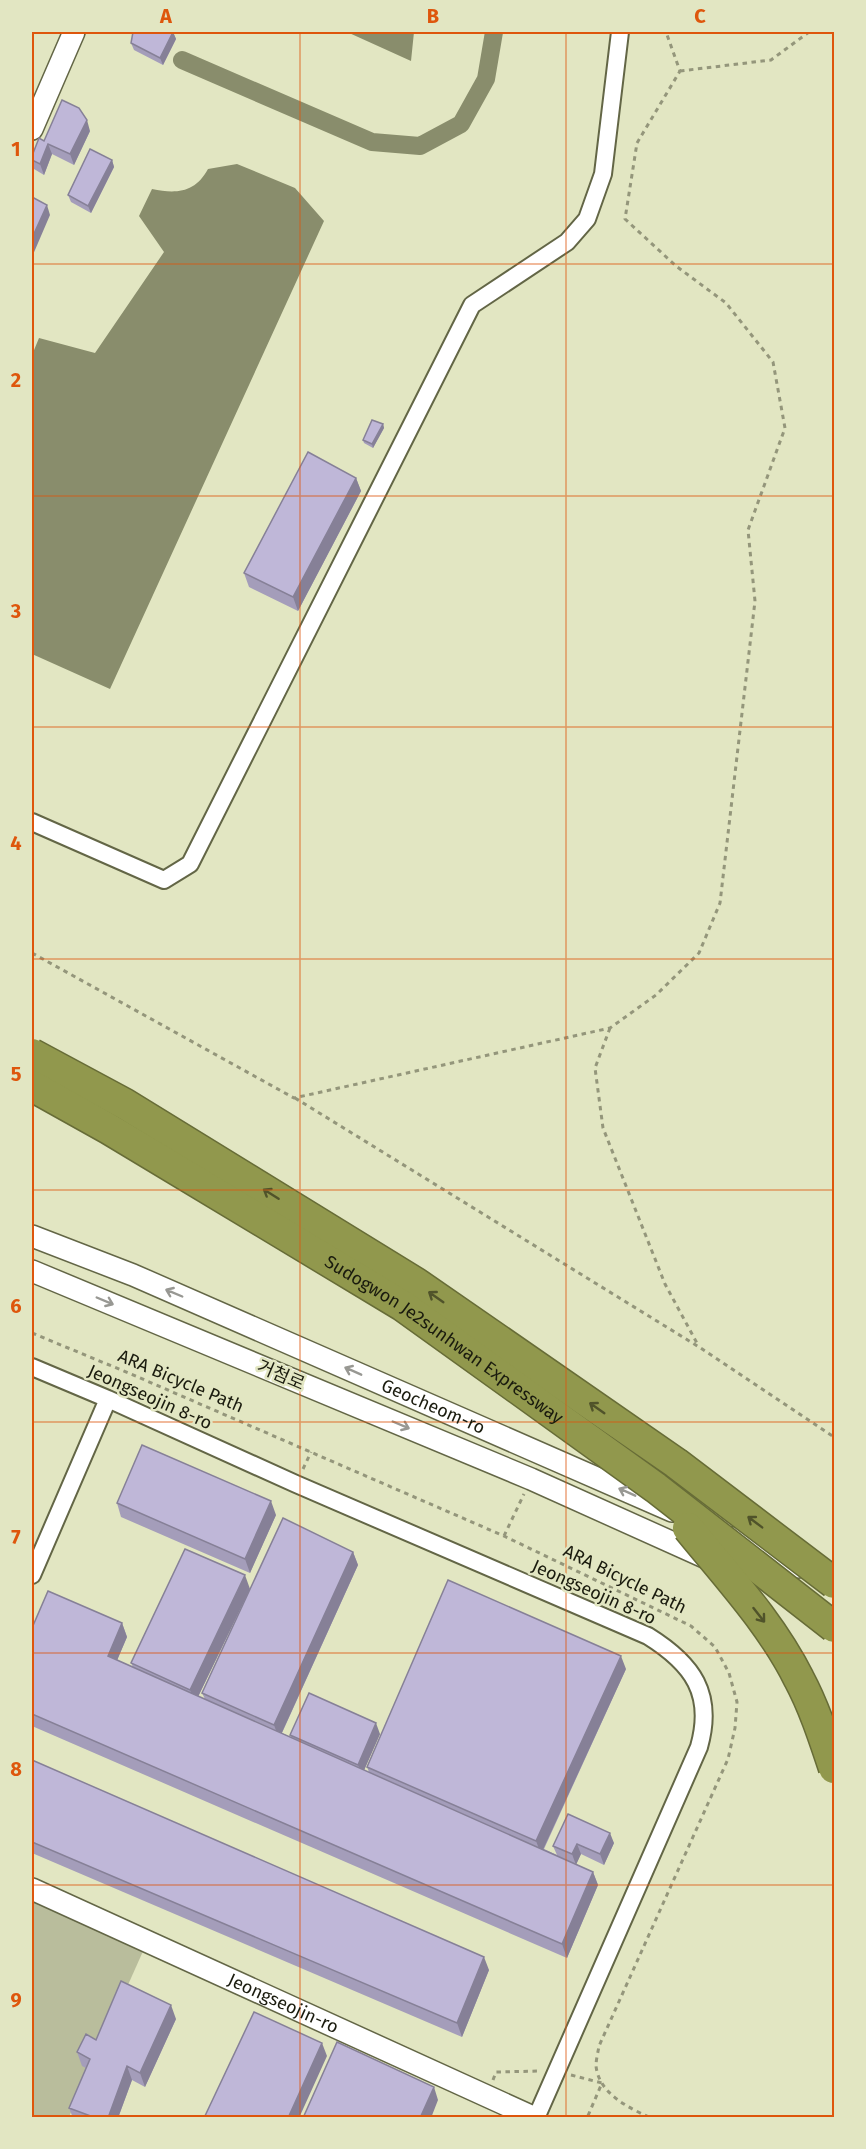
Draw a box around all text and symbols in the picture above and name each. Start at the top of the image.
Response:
text: A [159,4,173,28]
text: B [427,4,439,28]
text: C [694,4,706,28]
text: 1 [11,137,21,161]
text: 2 [11,368,21,392]
text: 3 [10,599,21,623]
text: 4 [10,831,22,855]
text: 5 [11,1062,22,1086]
one-way arrow [263,1188,280,1200]
street label: Sudogwon Je2sunhwan Expressway [321,1250,568,1429]
one-way arrow [165,1287,183,1298]
one-way arrow [429,1291,445,1303]
text: 6 [10,1294,22,1318]
one-way arrow [95,1296,113,1307]
street label: ARA Bicycle Path [115,1345,247,1417]
street label: 거첨로 [254,1355,308,1395]
street label: Jeongseojin 8-ro [84,1360,216,1434]
one-way arrow [344,1365,362,1376]
street label: Geocheom-ro [378,1374,488,1439]
one-way arrow [589,1402,605,1414]
one-way arrow [391,1420,409,1431]
one-way arrow [619,1485,637,1497]
one-way arrow [747,1516,763,1529]
text: 7 [11,1525,21,1549]
street label: ARA Bicycle Path [560,1540,690,1618]
street label: Jeongseojin 8-ro [528,1555,660,1629]
one-way arrow [752,1607,765,1623]
text: 8 [10,1757,22,1781]
street label: Jeongseojin-ro [224,1969,342,2038]
text: 9 [10,1988,22,2012]

